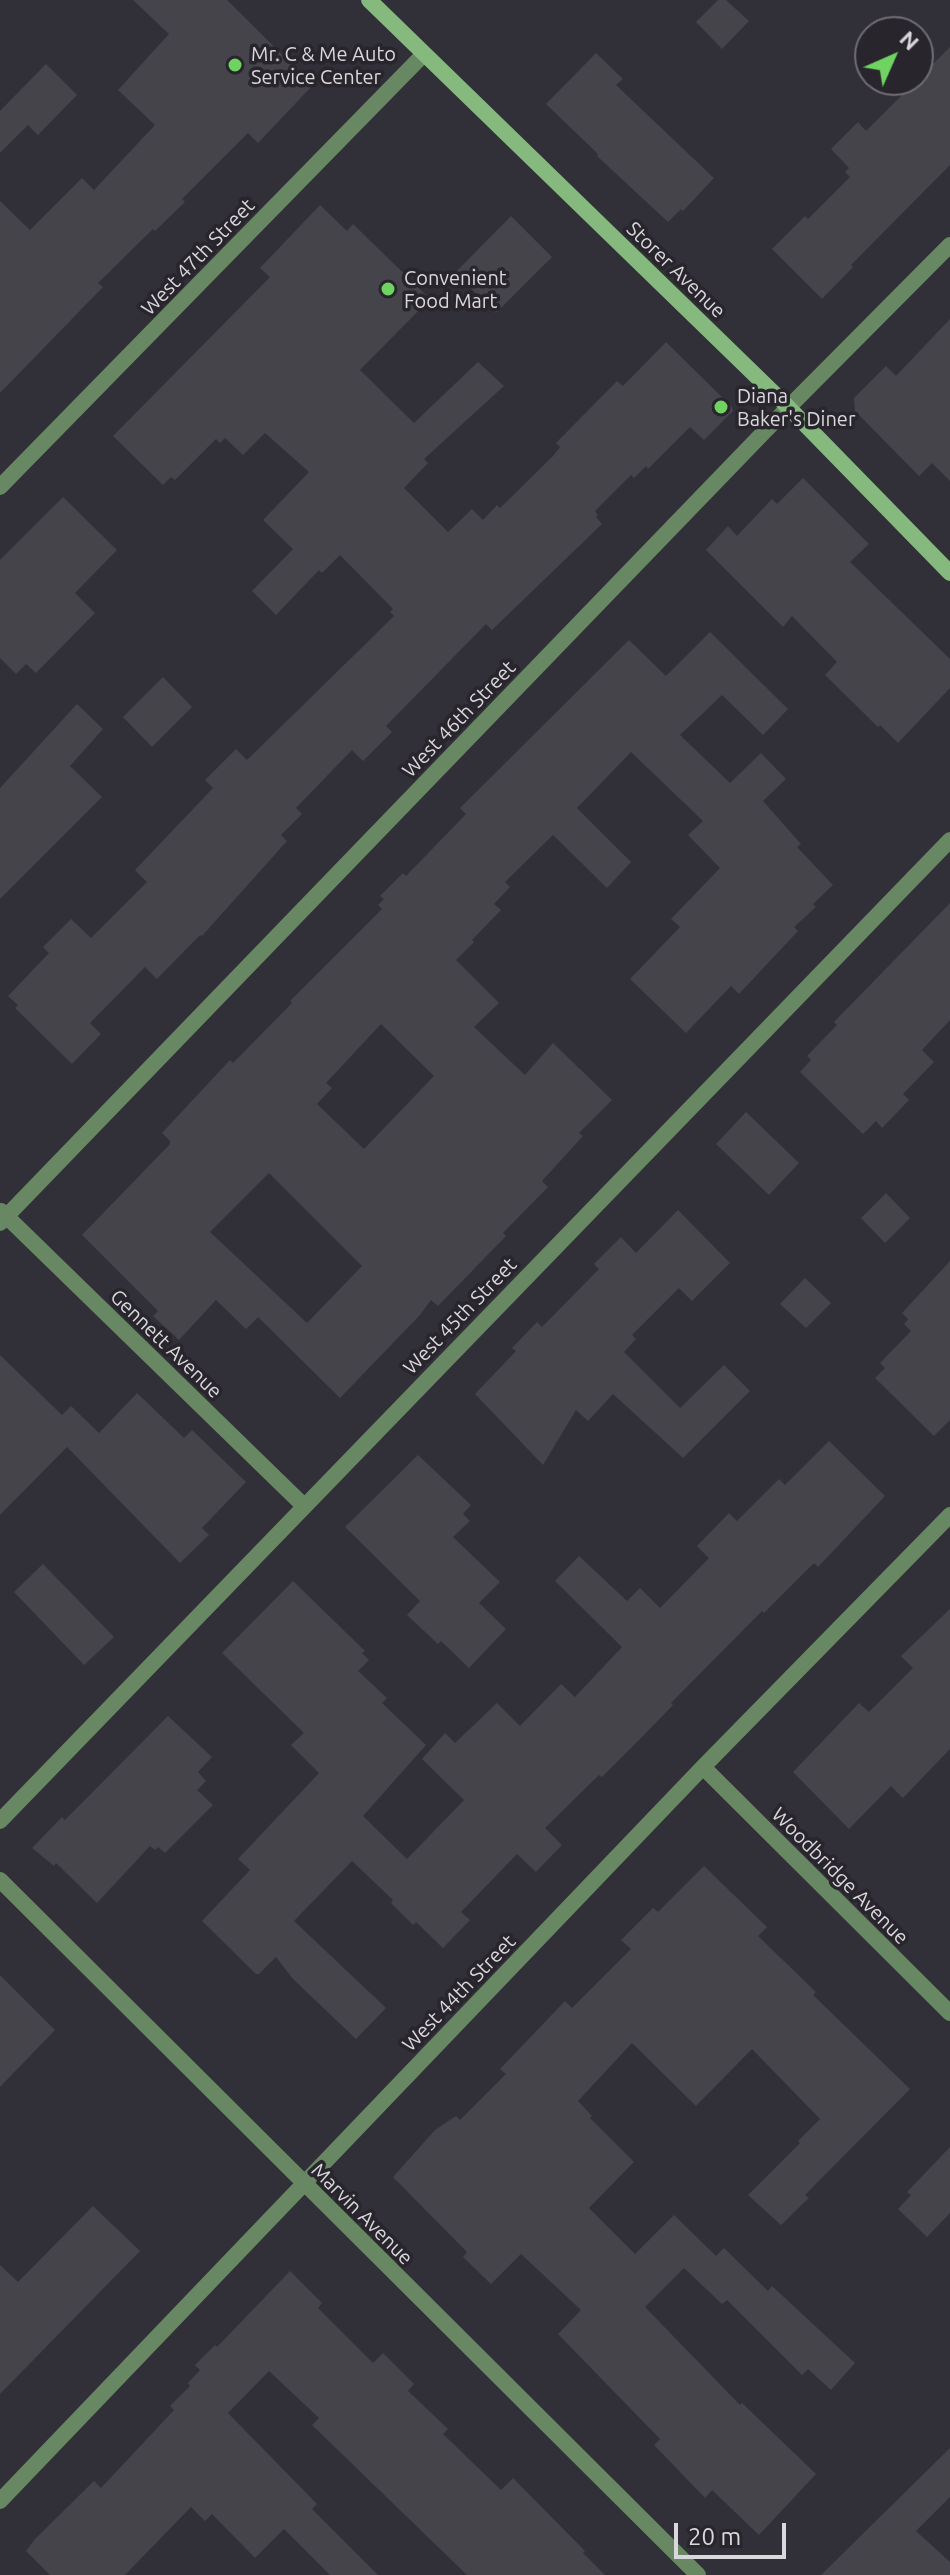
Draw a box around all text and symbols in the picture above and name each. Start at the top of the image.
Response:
north arrow [854,16,934,96]
text: N [895,25,925,55]
place label: Mr. C & Me Auto Service Center [251,42,396,89]
marker: Mr. C & Me Auto Service Center [226,56,244,74]
street label: West 47th Street [136,194,260,320]
street label: Storer Avenue [622,217,730,323]
place label: Convenient Food Mart [404,266,507,313]
marker: Convenient Food Mart [379,280,397,298]
place label: Diana Baker's Diner [737,384,855,431]
marker: Diana Baker's Diner [712,398,730,416]
street label: West 46th Street [397,656,521,782]
street label: West 45th Street [398,1253,522,1379]
street label: Gennett Avenue [105,1285,227,1403]
street label: Woodbridge Avenue [767,1803,913,1949]
street label: West 44th Street [397,1930,521,2056]
street label: Marvin Avenue [306,2158,418,2270]
scale bar [678,2507,790,2557]
text: 20 m [688,2523,741,2550]

